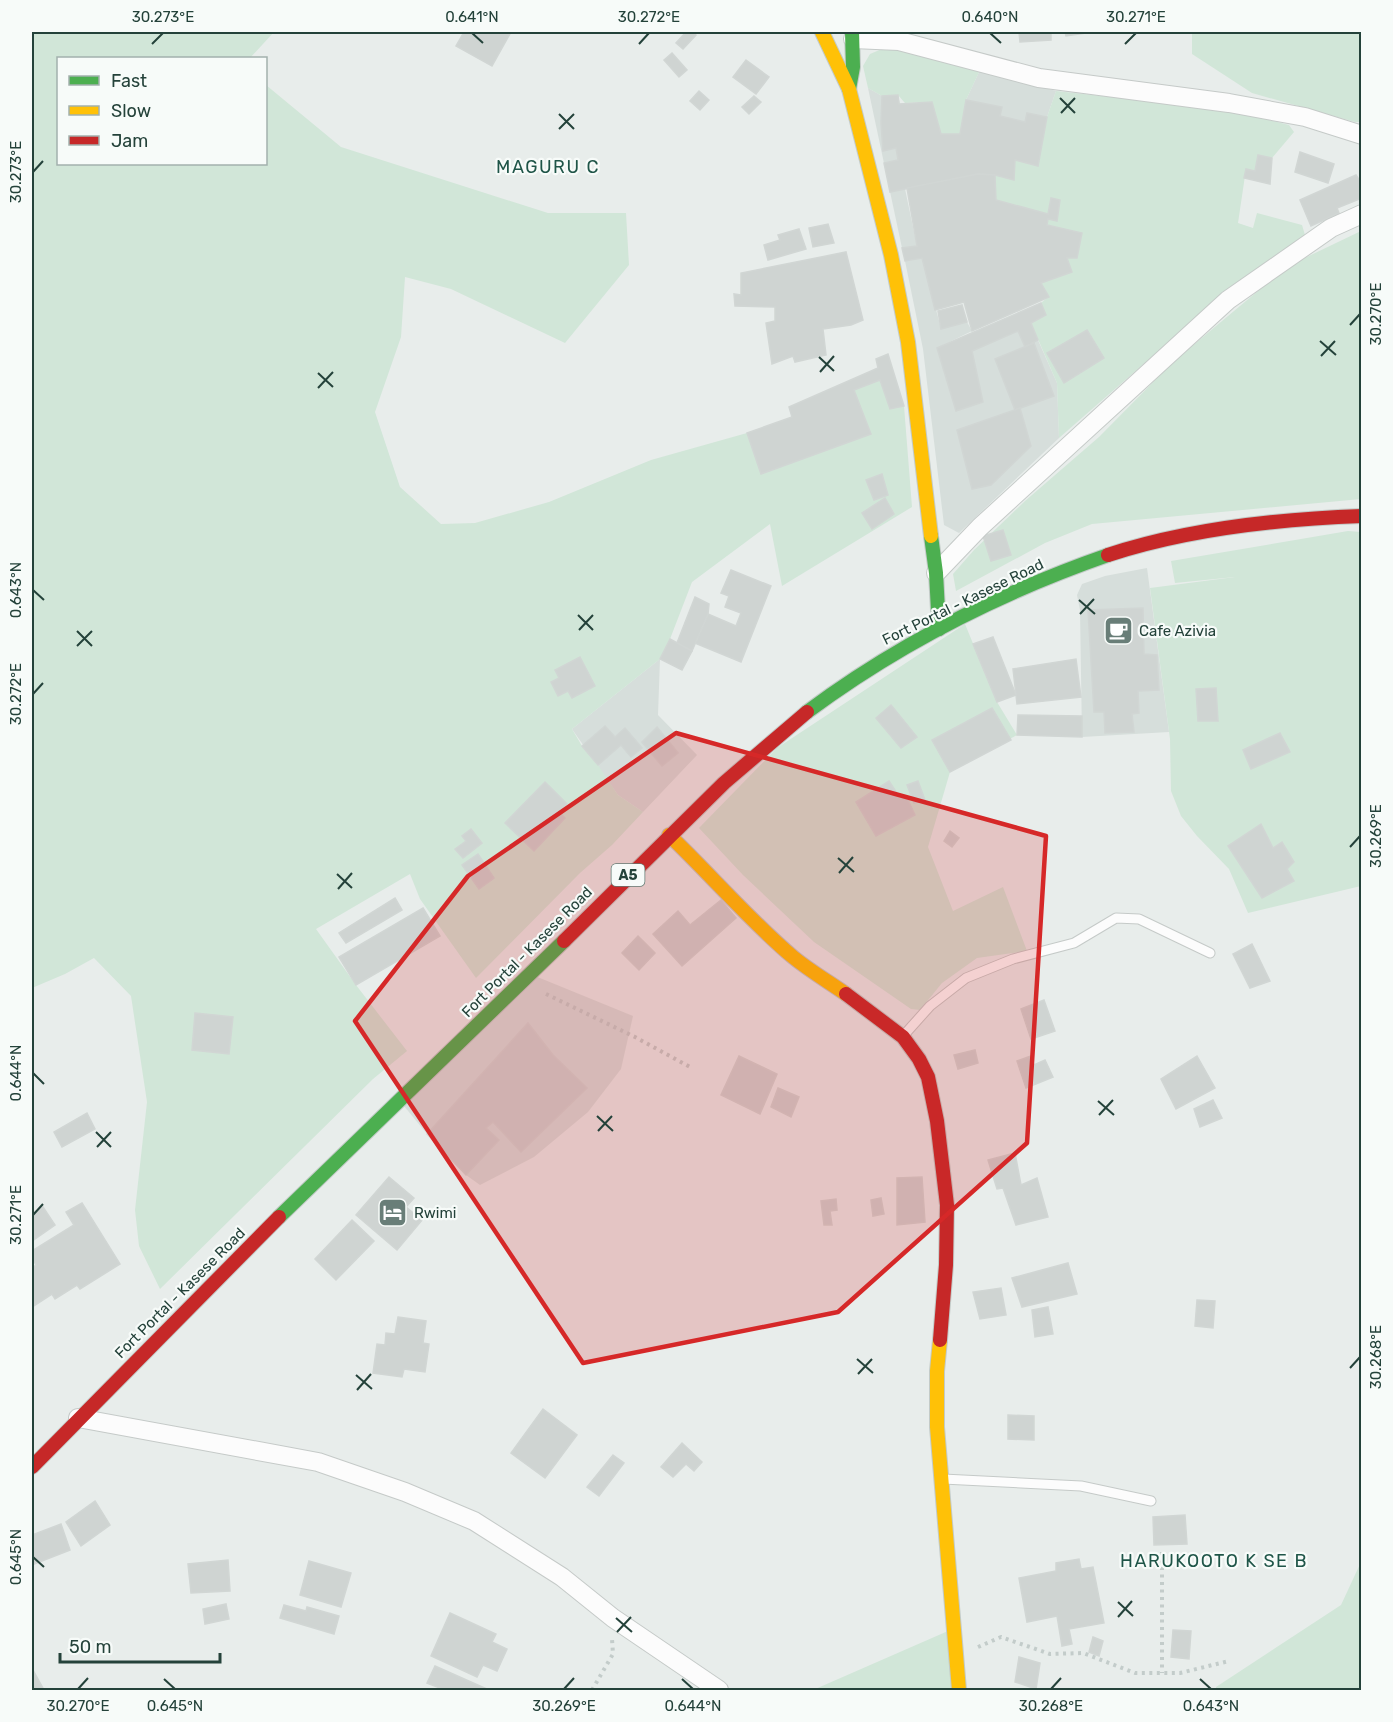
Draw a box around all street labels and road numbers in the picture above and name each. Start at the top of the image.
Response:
street label: Fort Portal - Kasese Road [879,555,1047,649]
road number: A5 [612,864,644,886]
street label: Fort Portal - Kasese Road [458,883,596,1021]
street label: Fort Portal - Kasese Road [111,1224,249,1362]

